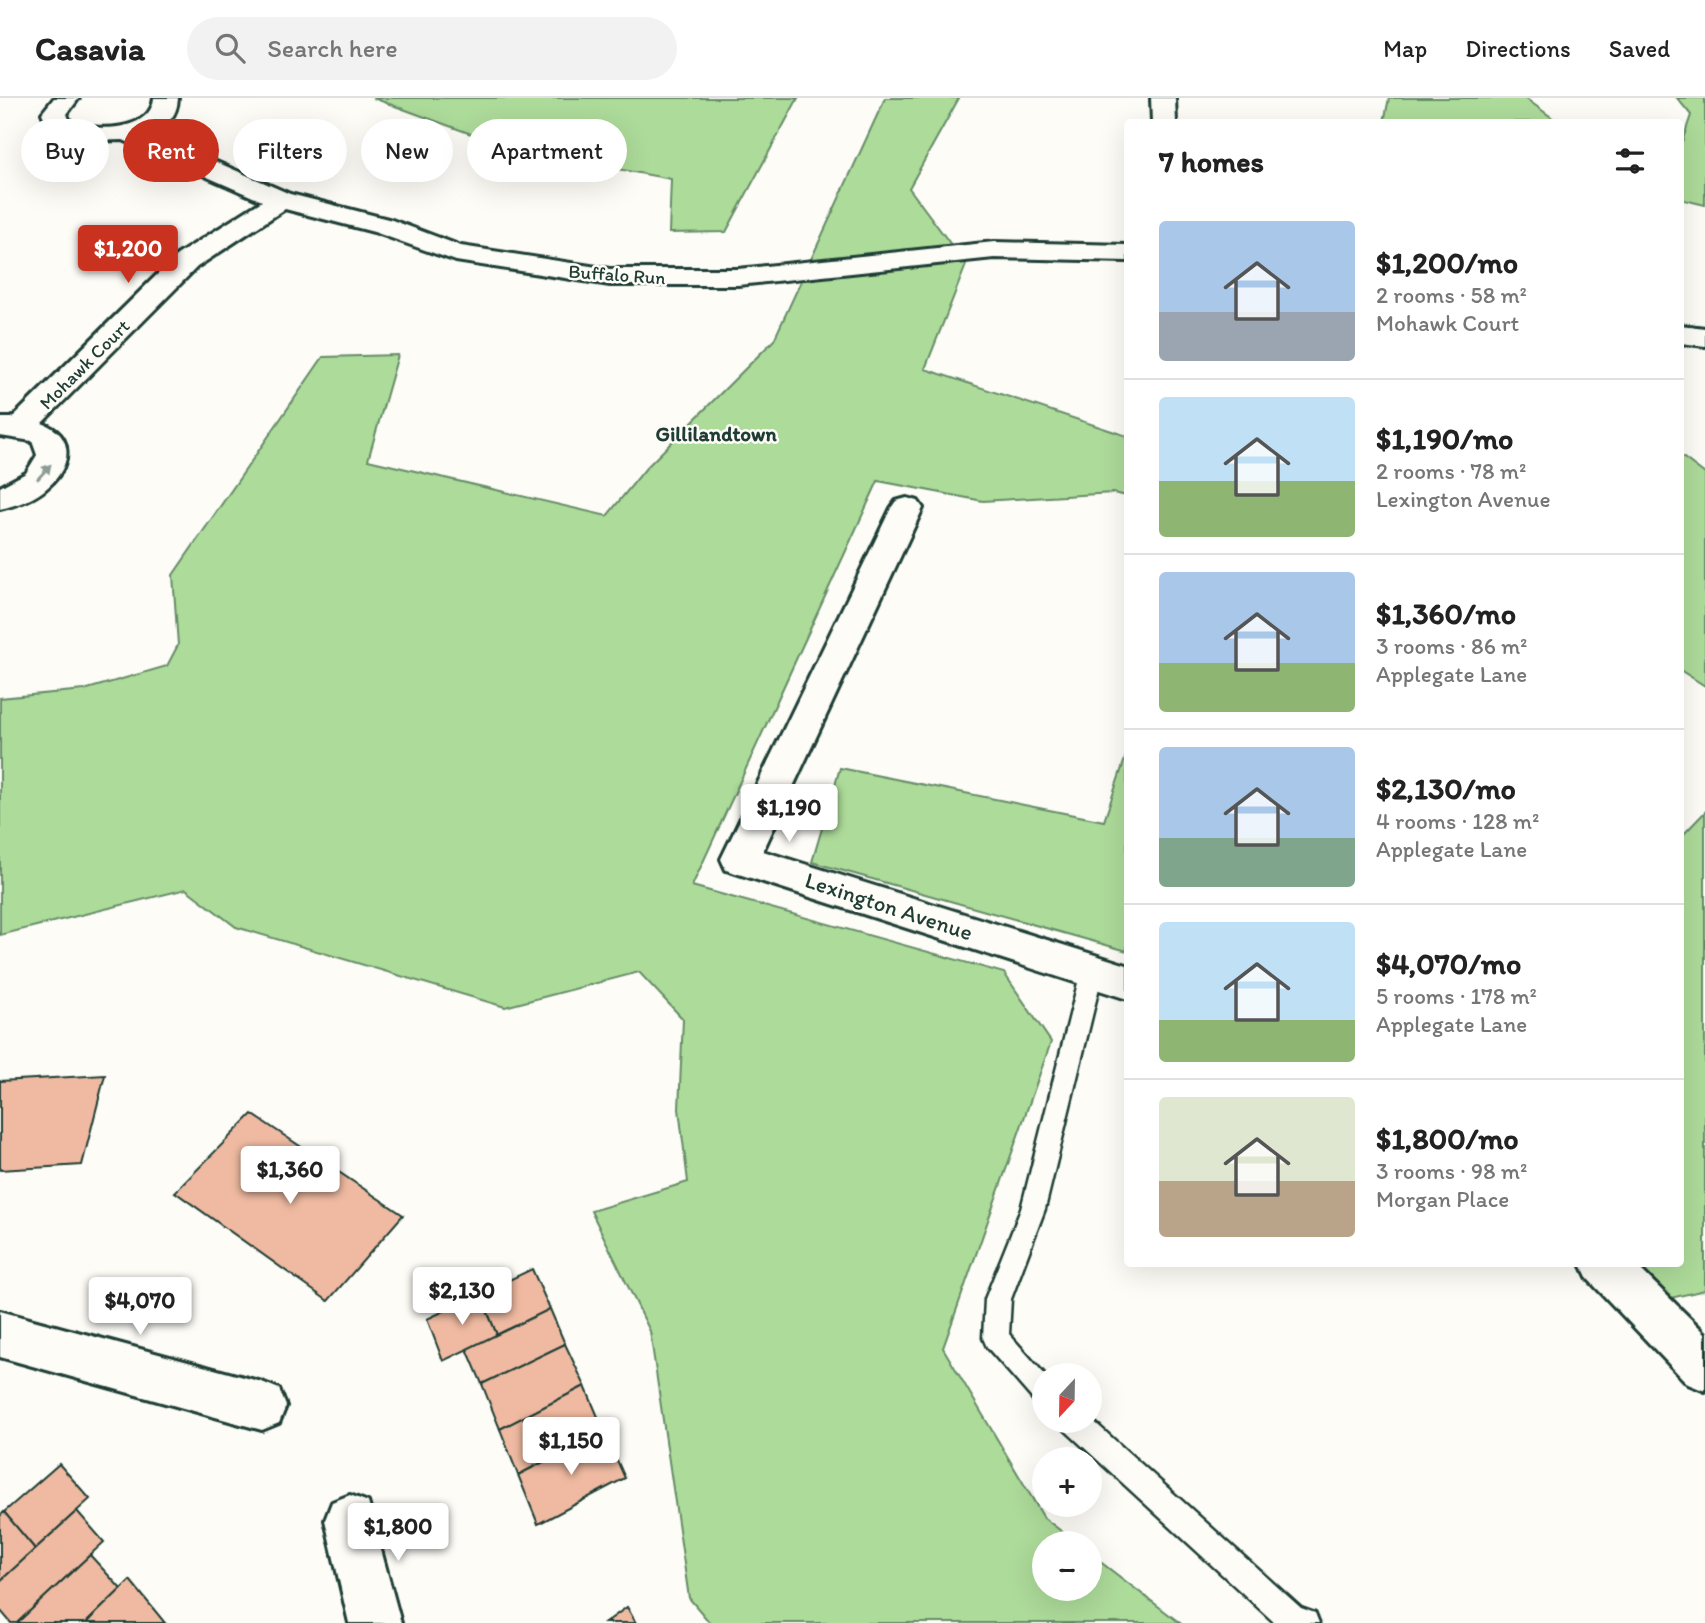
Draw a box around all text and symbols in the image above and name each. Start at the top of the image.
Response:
search box [187,17,677,80]
text: Casavia [35,29,145,68]
icon: search [211,29,249,67]
text: Search here [267,32,398,64]
text: Map [1383,34,1427,63]
text: Directions [1465,34,1571,63]
text: Saved [1609,34,1670,63]
chip: Buy [21,119,109,182]
chip: Rent [123,119,219,182]
chip: Filters [233,119,347,182]
chip: New [361,119,453,182]
chip: Apartment [467,119,627,182]
icon: filters [1611,142,1649,180]
text: 7 homes [1159,143,1264,180]
pin: $1,200 [71,226,185,285]
text: $1,200 [94,234,162,262]
text: $1,200/mo [1376,244,1518,281]
icon: home [1215,249,1299,333]
street label: Buffalo Run [568,260,666,289]
text: 2 rooms · 58 m² [1376,281,1527,309]
text: Mohawk Court [1376,309,1519,337]
street label: Mohawk Court [34,314,134,414]
text: $1,190/mo [1376,420,1513,457]
district label: Gillilandtown [655,421,777,446]
icon: home [1215,425,1299,509]
text: 2 rooms · 78 m² [1376,457,1526,485]
one-way arrow [36,463,52,481]
text: Lexington Avenue [1376,485,1551,513]
text: $1,360/mo [1376,595,1516,632]
icon: home [1215,600,1299,684]
text: 3 rooms · 86 m² [1376,632,1528,660]
text: Applegate Lane [1376,660,1527,688]
text: $2,130/mo [1376,770,1516,807]
icon: home [1215,775,1299,859]
pin: $1,190 [732,784,846,844]
text: $1,190 [757,793,821,821]
text: 4 rooms · 128 m² [1376,807,1539,835]
text: Applegate Lane [1376,835,1527,863]
street label: Lexington Avenue [802,866,976,946]
text: $4,070/mo [1376,945,1521,982]
icon: home [1215,950,1299,1034]
text: 5 rooms · 178 m² [1376,982,1537,1010]
text: Applegate Lane [1376,1010,1527,1038]
text: $1,800/mo [1376,1120,1519,1157]
icon: home [1215,1125,1299,1209]
pin: $1,360 [233,1146,347,1206]
text: $1,360 [257,1155,323,1183]
text: 3 rooms · 98 m² [1376,1157,1527,1185]
text: Morgan Place [1376,1185,1509,1213]
pin: $2,130 [405,1268,519,1327]
text: $2,130 [429,1276,495,1304]
pin: $4,070 [83,1278,197,1337]
text: $4,070 [105,1286,175,1314]
north arrow [1032,1363,1102,1433]
map controls [1032,1363,1102,1601]
pin: $1,150 [514,1418,628,1477]
text: $1,150 [539,1426,603,1454]
button: + [1032,1447,1102,1517]
pin: $1,800 [341,1504,455,1563]
text: $1,800 [364,1512,432,1540]
button: − [1032,1531,1102,1601]

